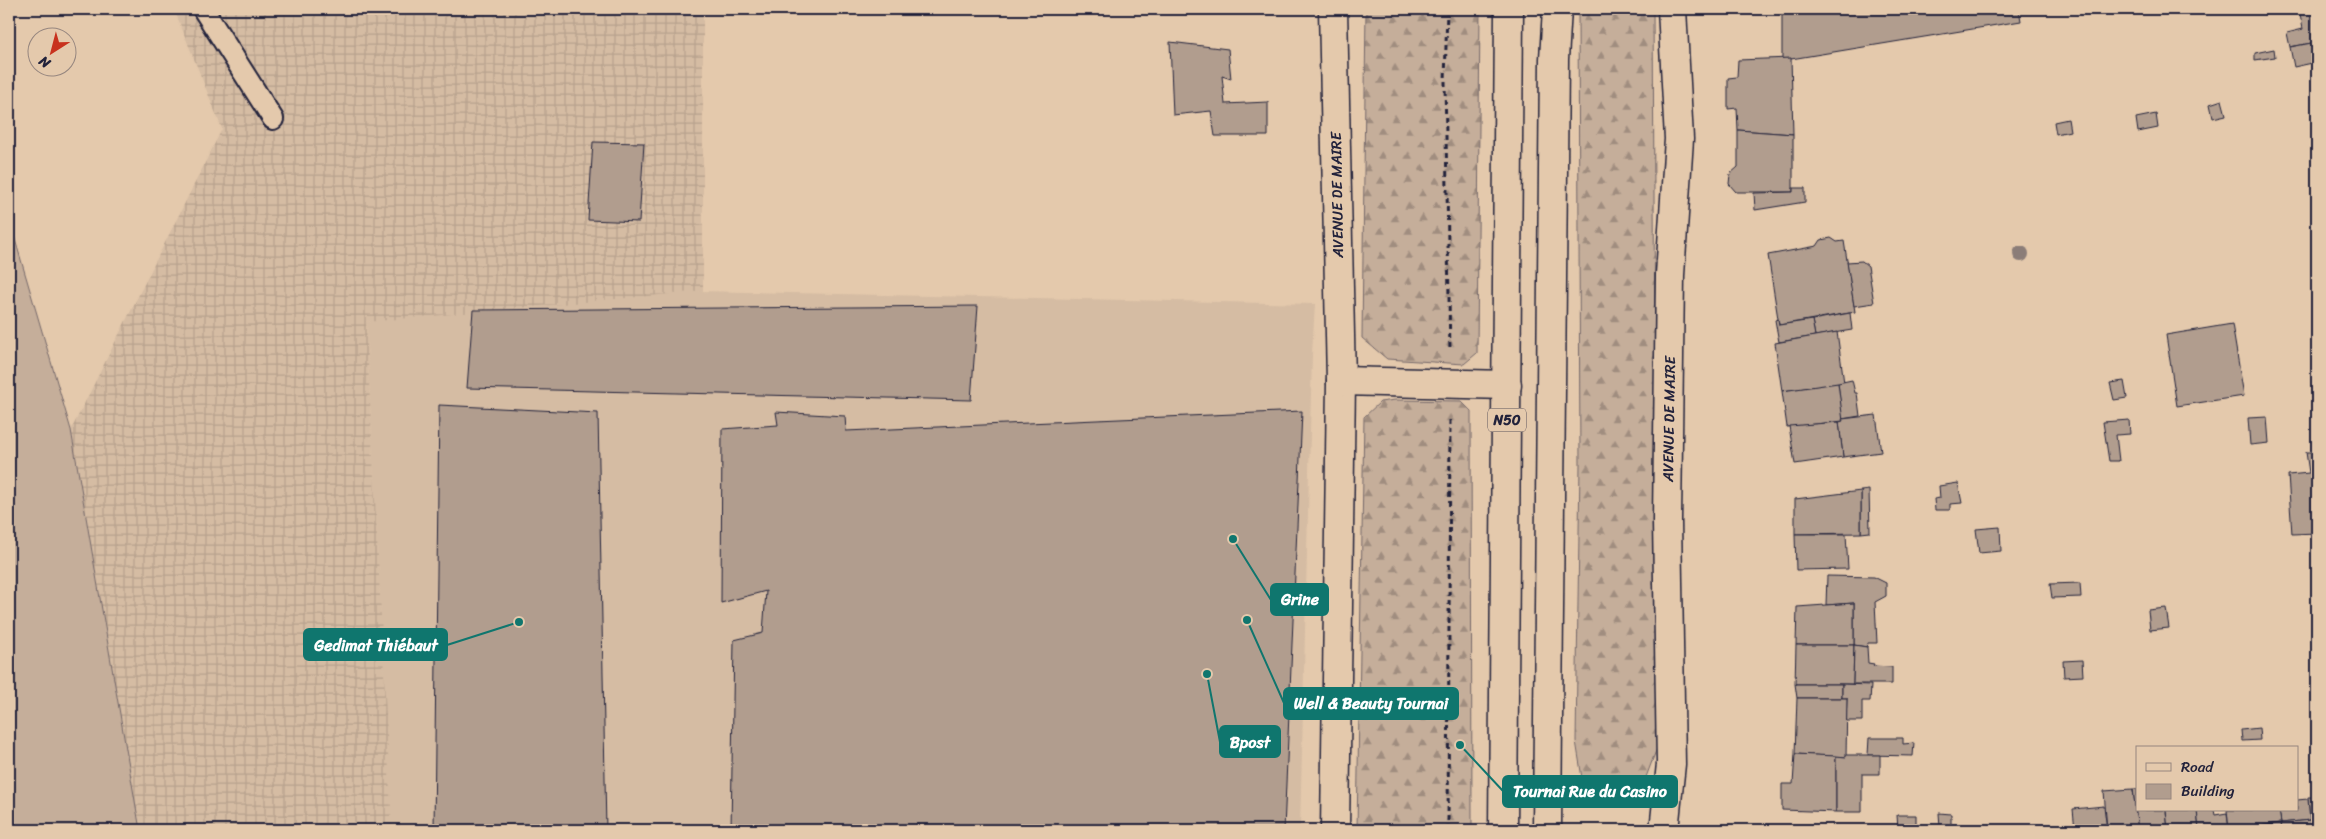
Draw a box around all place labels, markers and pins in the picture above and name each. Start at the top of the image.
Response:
callout: Grine [1271,584,1328,615]
callout: Gedimat Thiébaut [304,629,447,660]
callout: Well & Beauty Tournai [1284,688,1458,719]
callout: Bpost [1220,726,1280,757]
callout: Tournai Rue du Casino [1503,776,1677,807]

